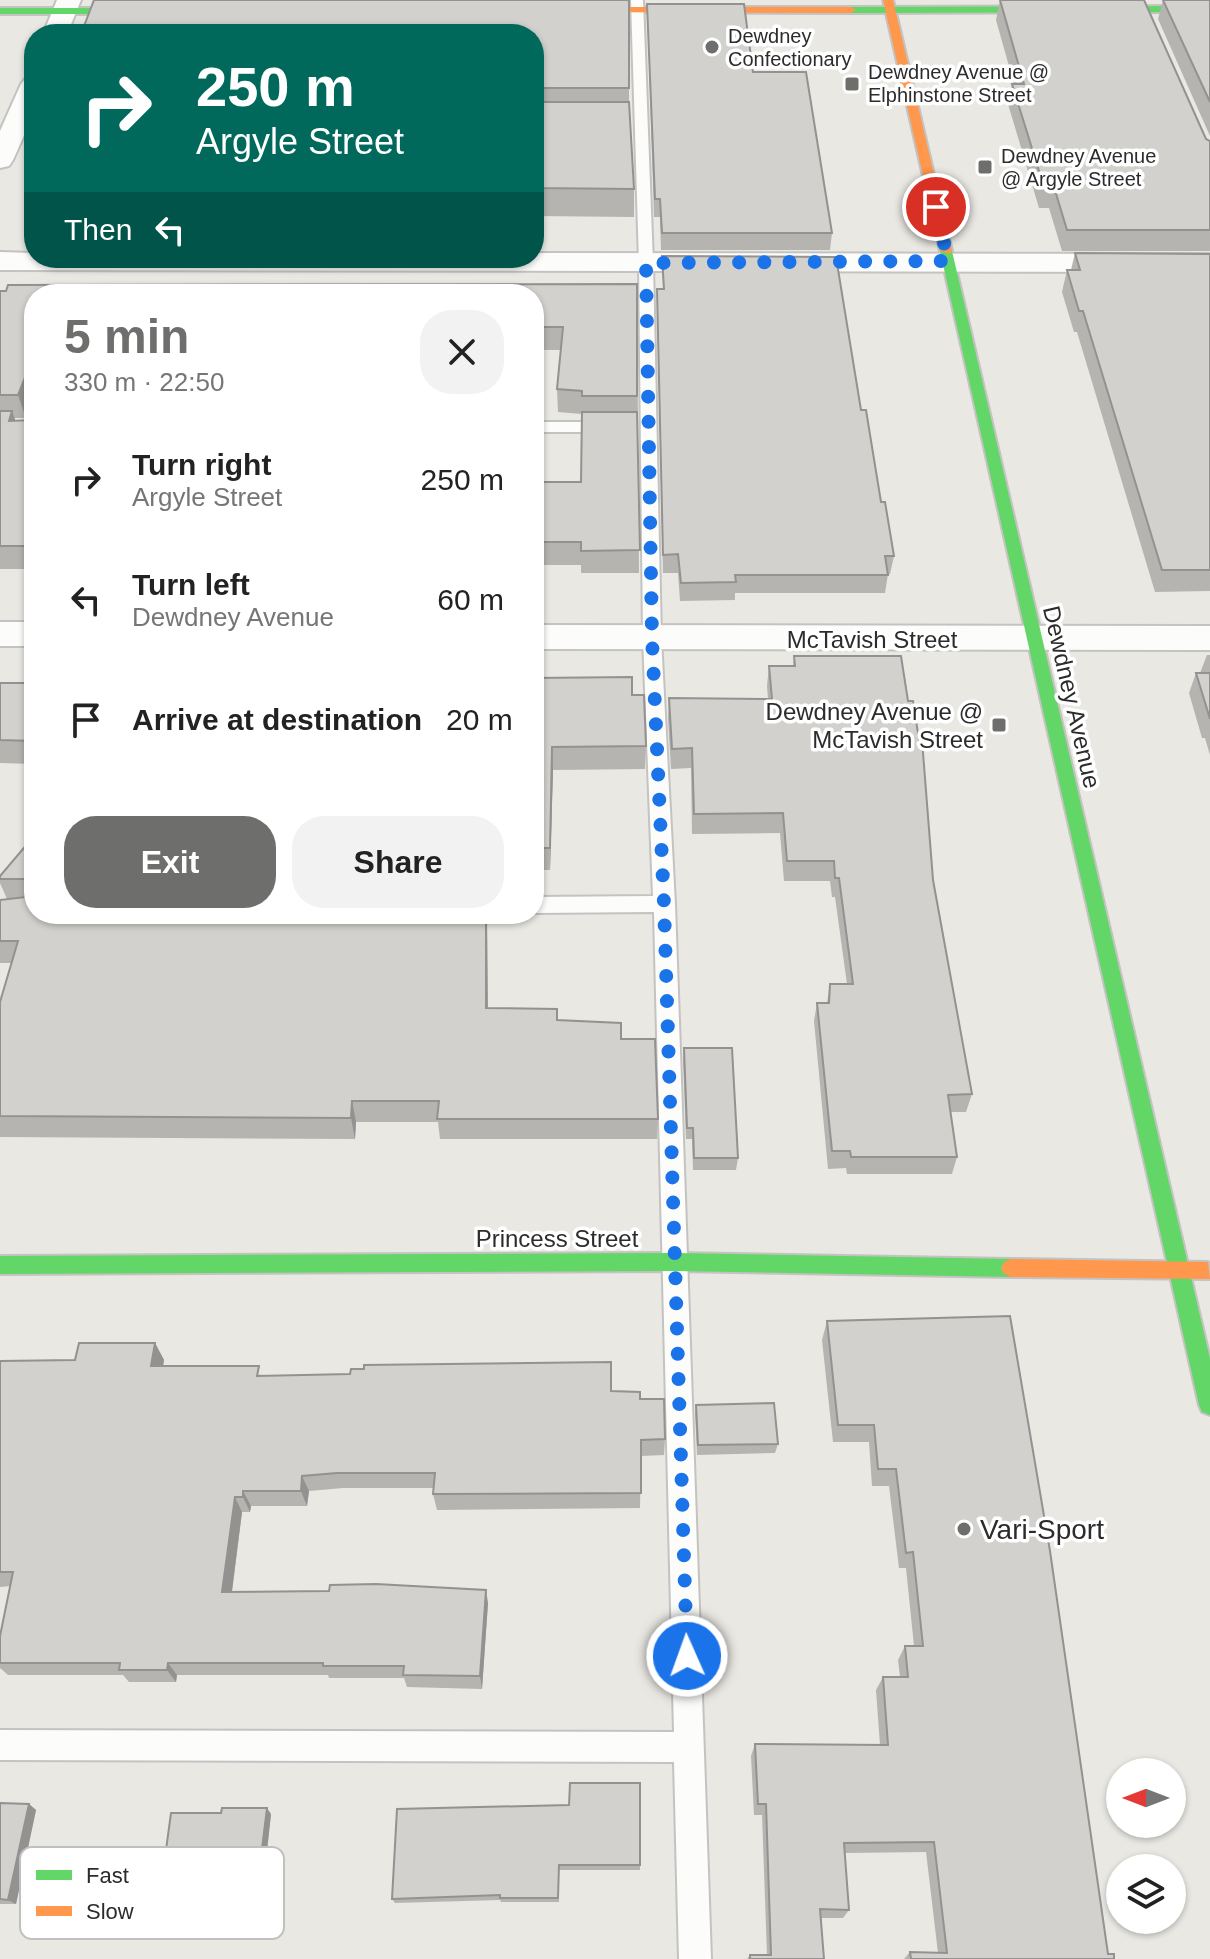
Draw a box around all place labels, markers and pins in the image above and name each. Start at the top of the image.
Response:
place label: Dewdney Confectionary [728,25,851,70]
marker: Dewdney Confectionary [703,38,721,56]
place label: Dewdney Avenue @ Elphinstone Street [868,61,1049,106]
marker: Dewdney Avenue @ Elphinstone Street [843,75,861,93]
place label: Dewdney Avenue @ Argyle Street [1001,145,1156,190]
marker: Dewdney Avenue @ Argyle Street [976,158,994,176]
pin [902,173,970,241]
place label: Dewdney Avenue @ McTavish Street [766,698,983,753]
marker: Dewdney Avenue @ McTavish Street [990,716,1008,734]
place label: Vari-Sport [980,1514,1104,1545]
marker: Vari-Sport [955,1520,973,1538]

